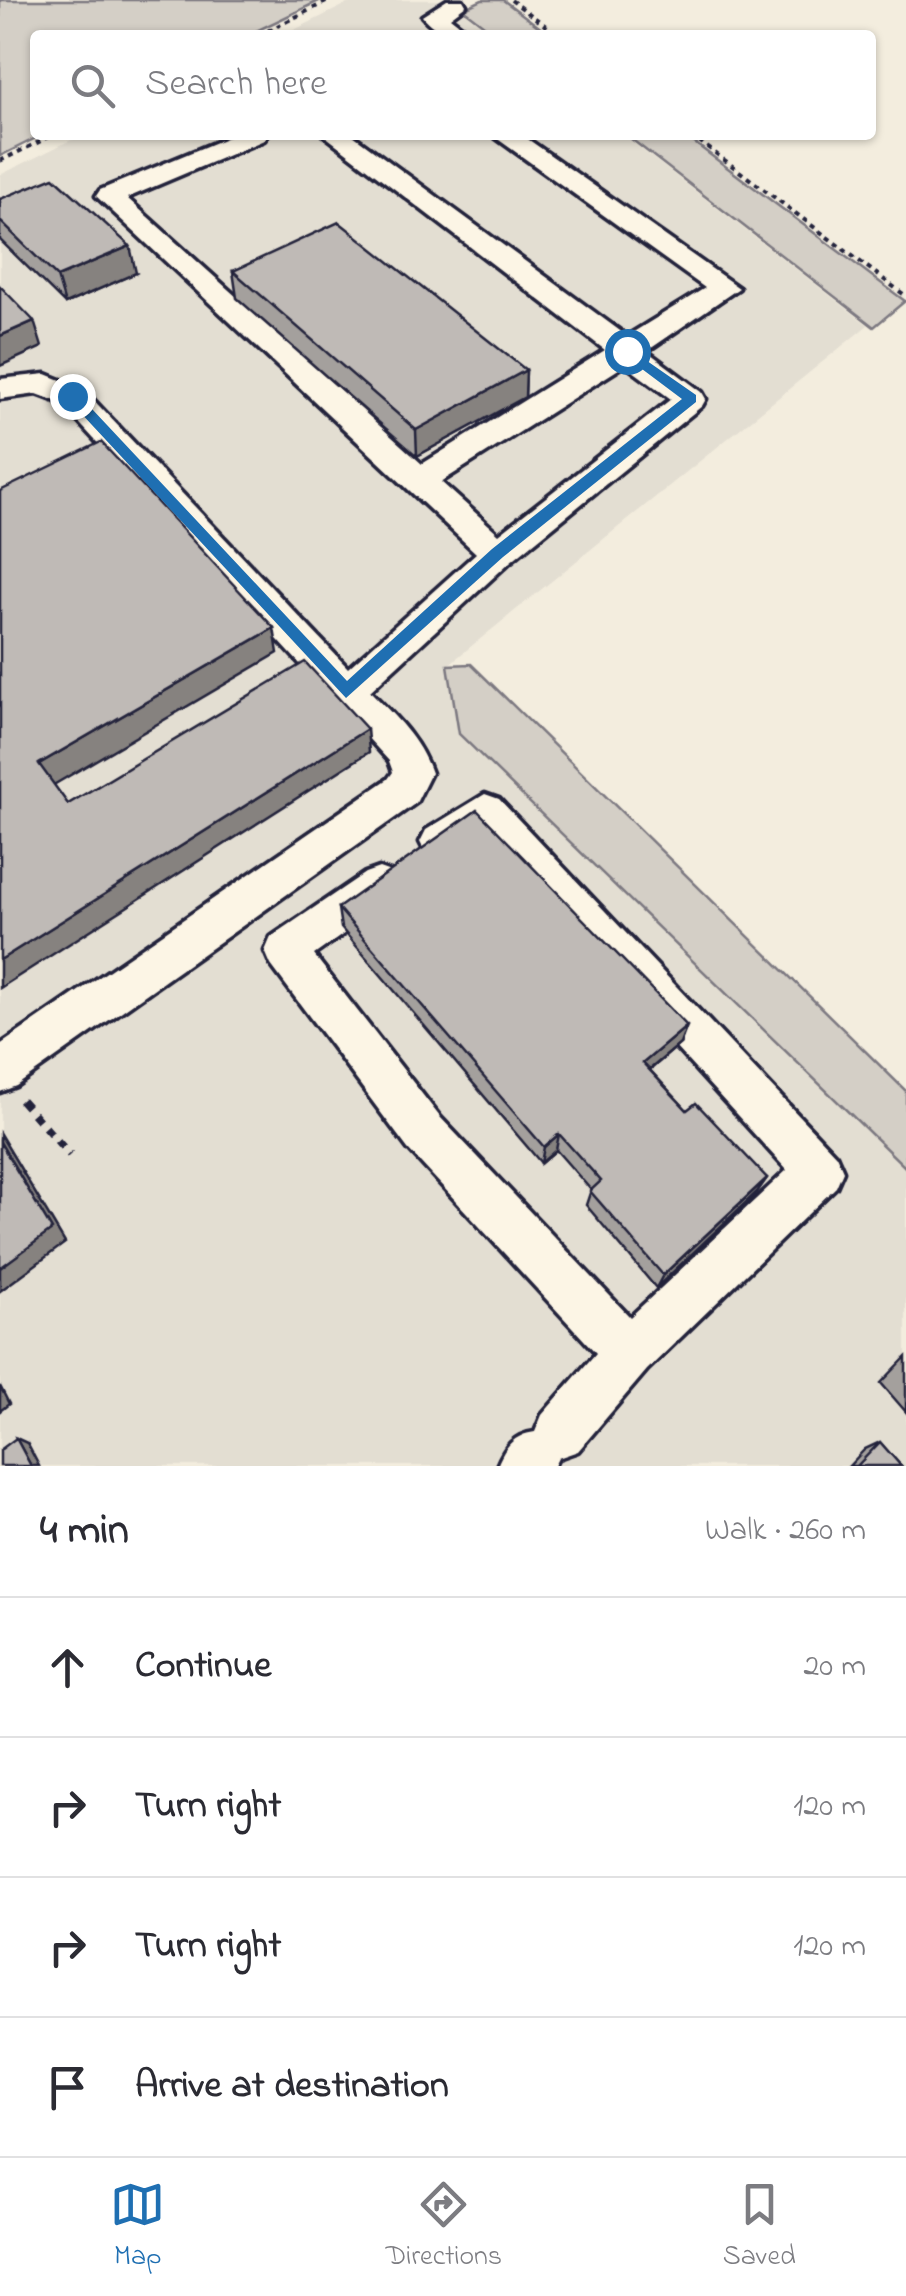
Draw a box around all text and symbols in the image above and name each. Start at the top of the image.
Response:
search box [30,30,876,140]
text: Search here [145,57,327,113]
icon: search [65,58,120,113]
route start [605,329,651,375]
route end [50,374,96,420]
text: 4 min [40,1501,129,1562]
text: Walk · 260 m [705,1508,866,1555]
text: Continue [135,1639,271,1695]
icon: ahead [40,1640,95,1695]
text: 20 m [803,1644,866,1691]
text: Turn right [135,1779,281,1835]
icon: right [40,1780,95,1835]
text: 120 m [793,1784,866,1831]
text: Turn right [135,1919,281,1975]
icon: right [40,1920,95,1975]
text: 120 m [793,1924,866,1971]
text: Arrive at destination [135,2059,449,2115]
icon: arrive [40,2060,95,2115]
tab: Map [110,2177,165,2278]
tab: Directions [386,2177,502,2278]
tab: Saved [723,2177,796,2278]

